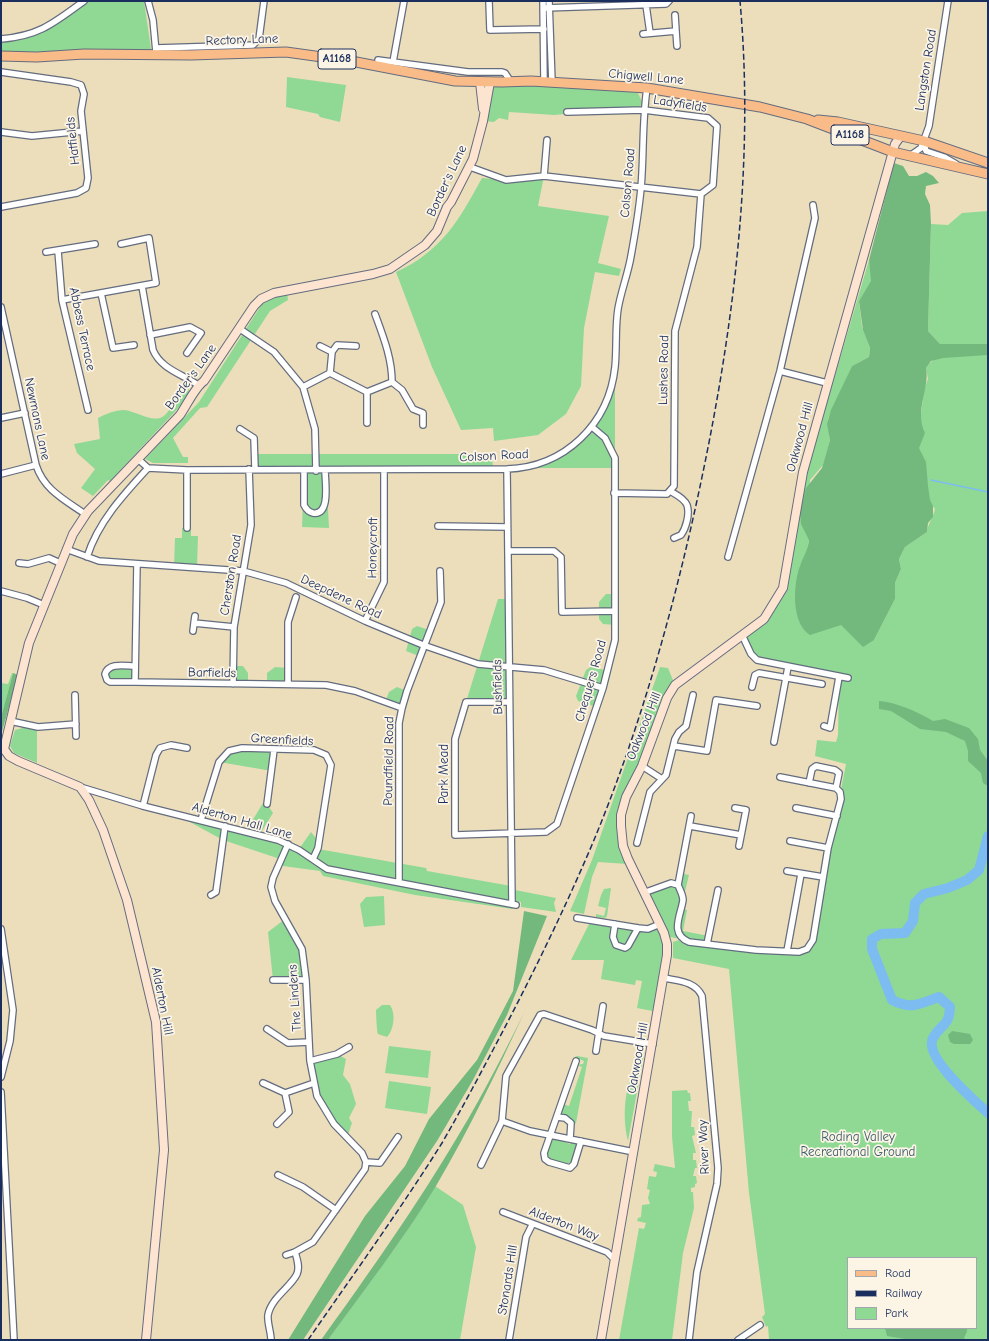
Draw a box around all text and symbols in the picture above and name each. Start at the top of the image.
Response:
street label: Langston Road [912,28,940,112]
street label: Rectory Lane [205,31,279,49]
road number: A1168 [318,49,356,69]
street label: Chigwell Lane [608,66,684,88]
street label: Ladyfields [652,92,708,116]
street label: Hatfields [63,116,83,166]
road number: A1168 [831,125,869,145]
street label: Border's Lane [424,143,470,219]
street label: Colson Road [617,148,639,218]
street label: Abbess Terrace [66,286,98,372]
street label: Lushes Road [656,335,672,405]
street label: Border's Lane [162,341,220,413]
street label: Newmans Lane [21,376,53,462]
street label: Oakwood Hill [783,400,817,474]
street label: Colson Road [459,446,529,466]
street label: Honeycroft [365,517,381,579]
street label: Cherston Road [217,533,245,617]
street label: Deepdene Road [298,571,384,623]
street label: Chequers Road [572,638,610,724]
street label: Bushfields [490,659,506,715]
street label: Barfields [188,665,236,681]
street label: Oakwood Hill [623,690,665,762]
street label: Poundfield Road [380,716,398,806]
street label: Greenfields [250,731,314,749]
street label: Park Mead [436,744,452,804]
street label: Alderton Hall Lane [190,799,294,843]
street label: The Lindens [285,964,305,1032]
street label: Alderton Hill [148,966,176,1036]
street label: Oakwood Hill [624,1021,652,1095]
street label: River Way [695,1119,713,1175]
park label: Roding Valley Recreational Ground [801,1129,915,1160]
street label: Alderton Way [527,1204,601,1244]
street label: Stonards Hill [495,1244,521,1316]
legend [847,1257,977,1329]
text: Road [885,1266,911,1280]
text: Railway [885,1286,922,1300]
text: Park [885,1306,908,1320]

